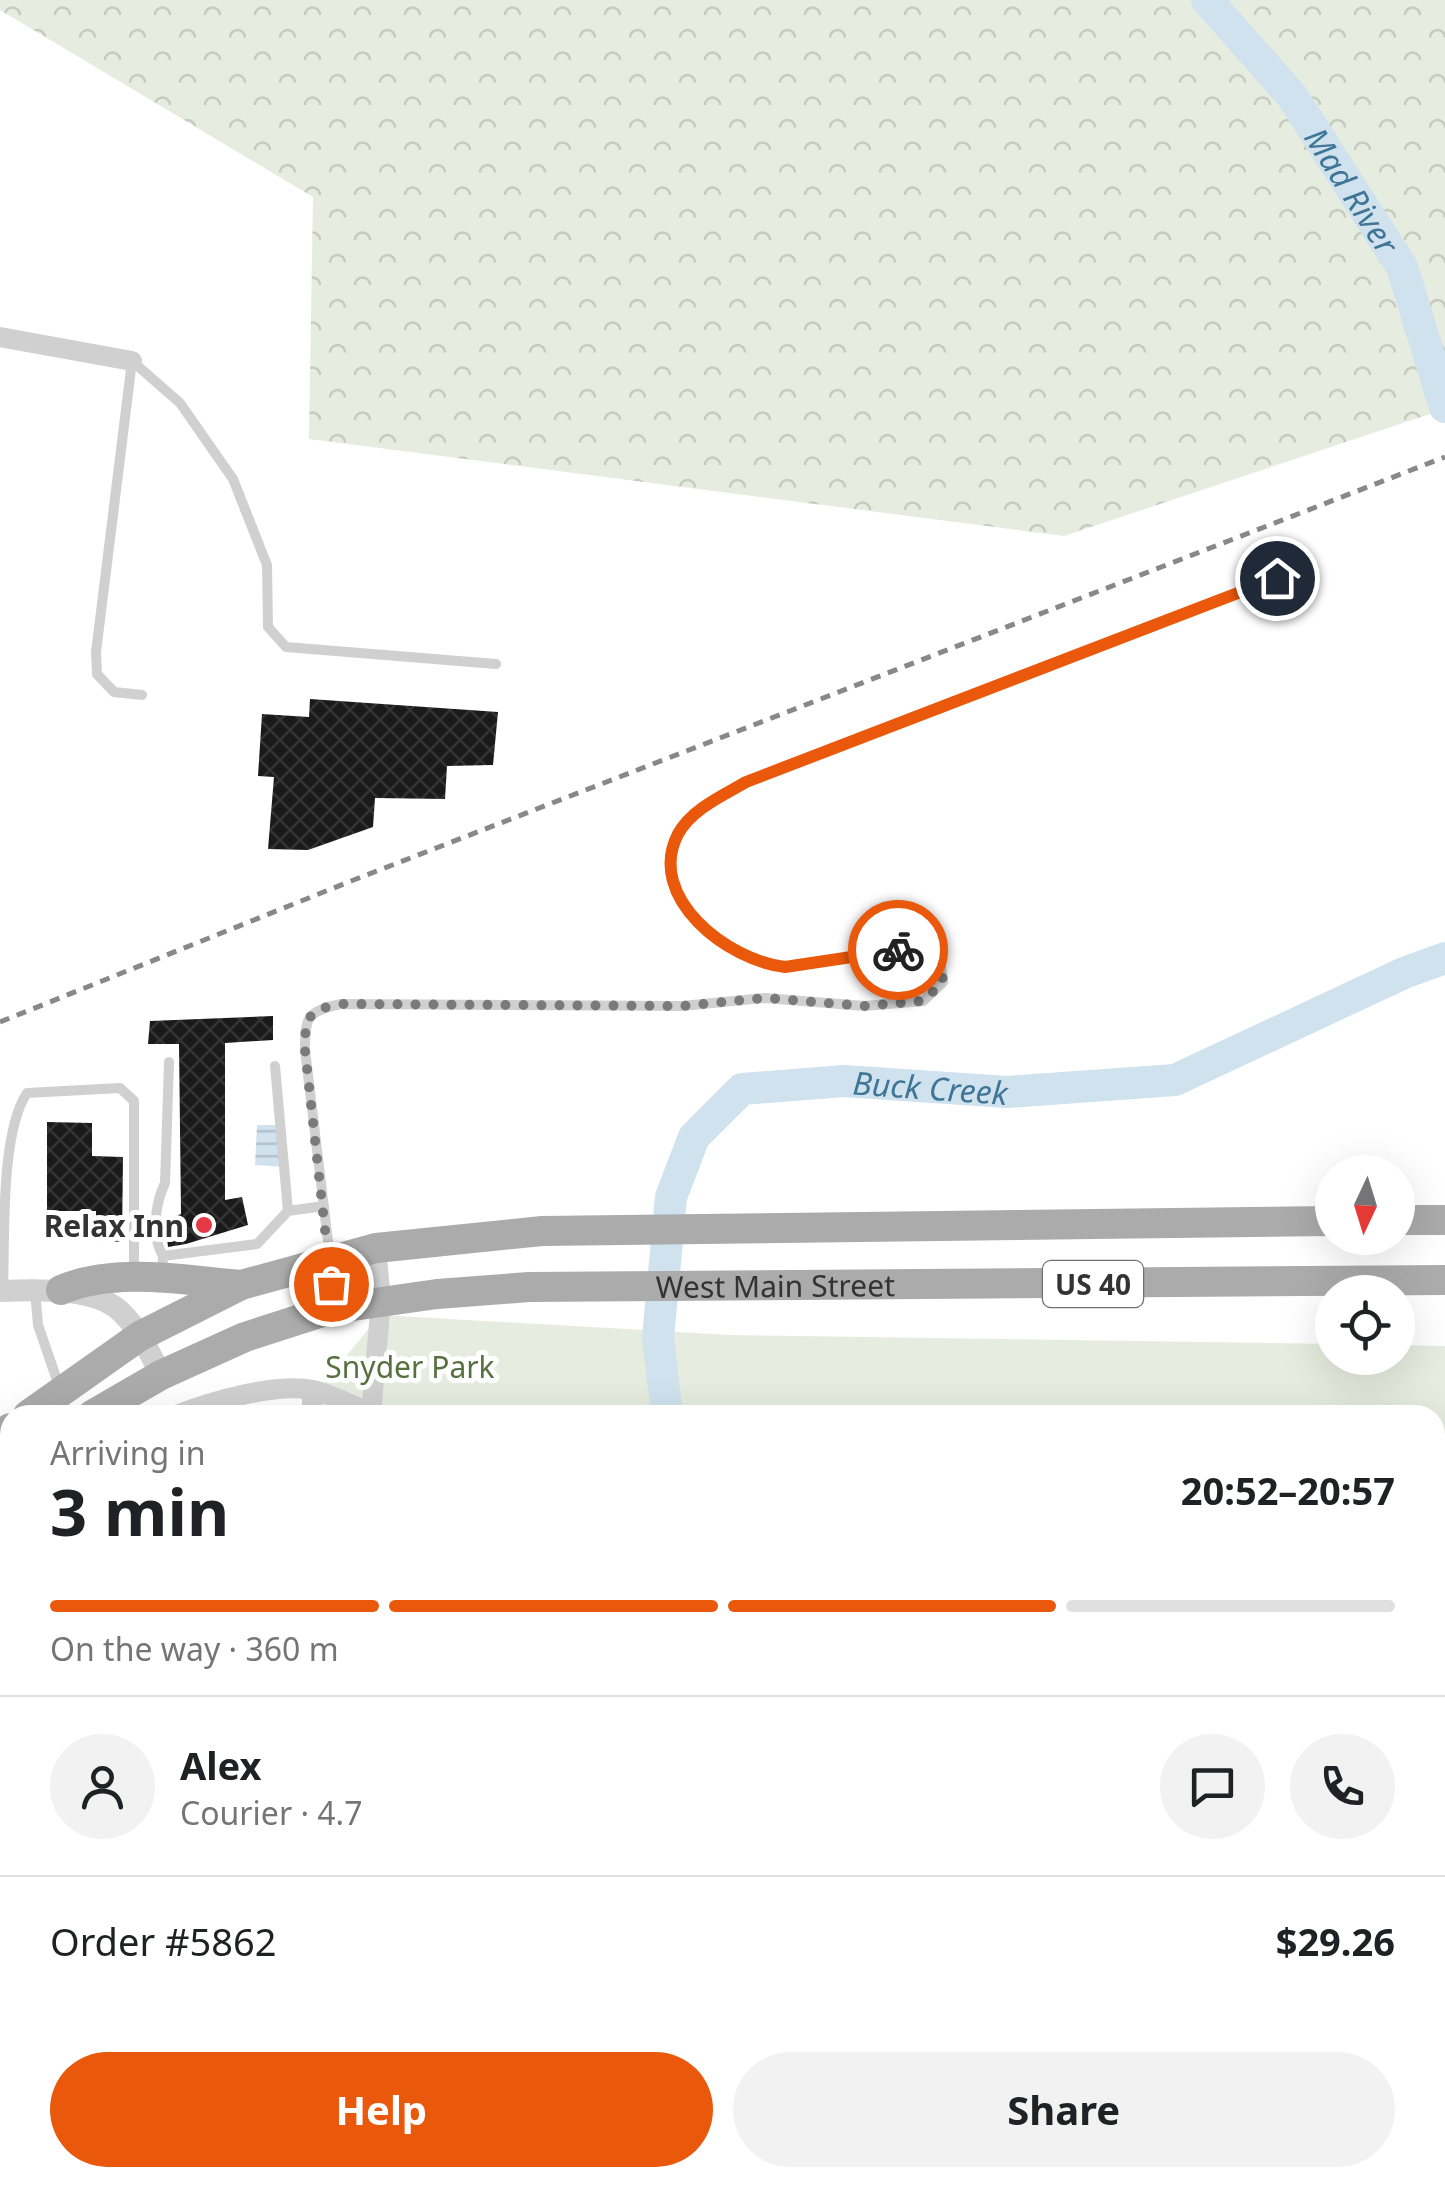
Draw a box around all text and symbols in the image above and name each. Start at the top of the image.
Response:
water label: Mad River [1296,119,1410,263]
pin [1235,536,1320,621]
icon: home [1250,551,1305,606]
courier [848,900,948,1000]
icon: bike [871,923,926,978]
water label: Buck Creek [851,1060,1010,1114]
north arrow [1315,1155,1415,1255]
map controls [1315,1155,1415,1375]
place label: Relax Inn [44,1205,184,1246]
marker: Relax Inn [193,1214,215,1236]
pin [289,1242,374,1327]
icon: bag [304,1257,359,1312]
road number: US 40 [1043,1261,1143,1307]
street label: West Main Street [656,1264,895,1307]
button: locate [1315,1275,1415,1375]
park label: Snyder Park [325,1346,495,1387]
text: Arriving in [50,1431,205,1474]
text: 20:52–20:57 [1181,1464,1395,1516]
text: 3 min [50,1467,229,1555]
text: On the way · 360 m [50,1627,339,1670]
button: person [50,1734,155,1839]
button: chat [1160,1734,1265,1839]
button: phone [1290,1734,1395,1839]
text: Alex [180,1739,262,1791]
text: Courier · 4.7 [180,1791,363,1834]
text: Order #5862 [50,1915,276,1967]
text: $29.26 [1276,1915,1395,1967]
button: Help [50,2052,713,2167]
button: Share [733,2052,1395,2167]

